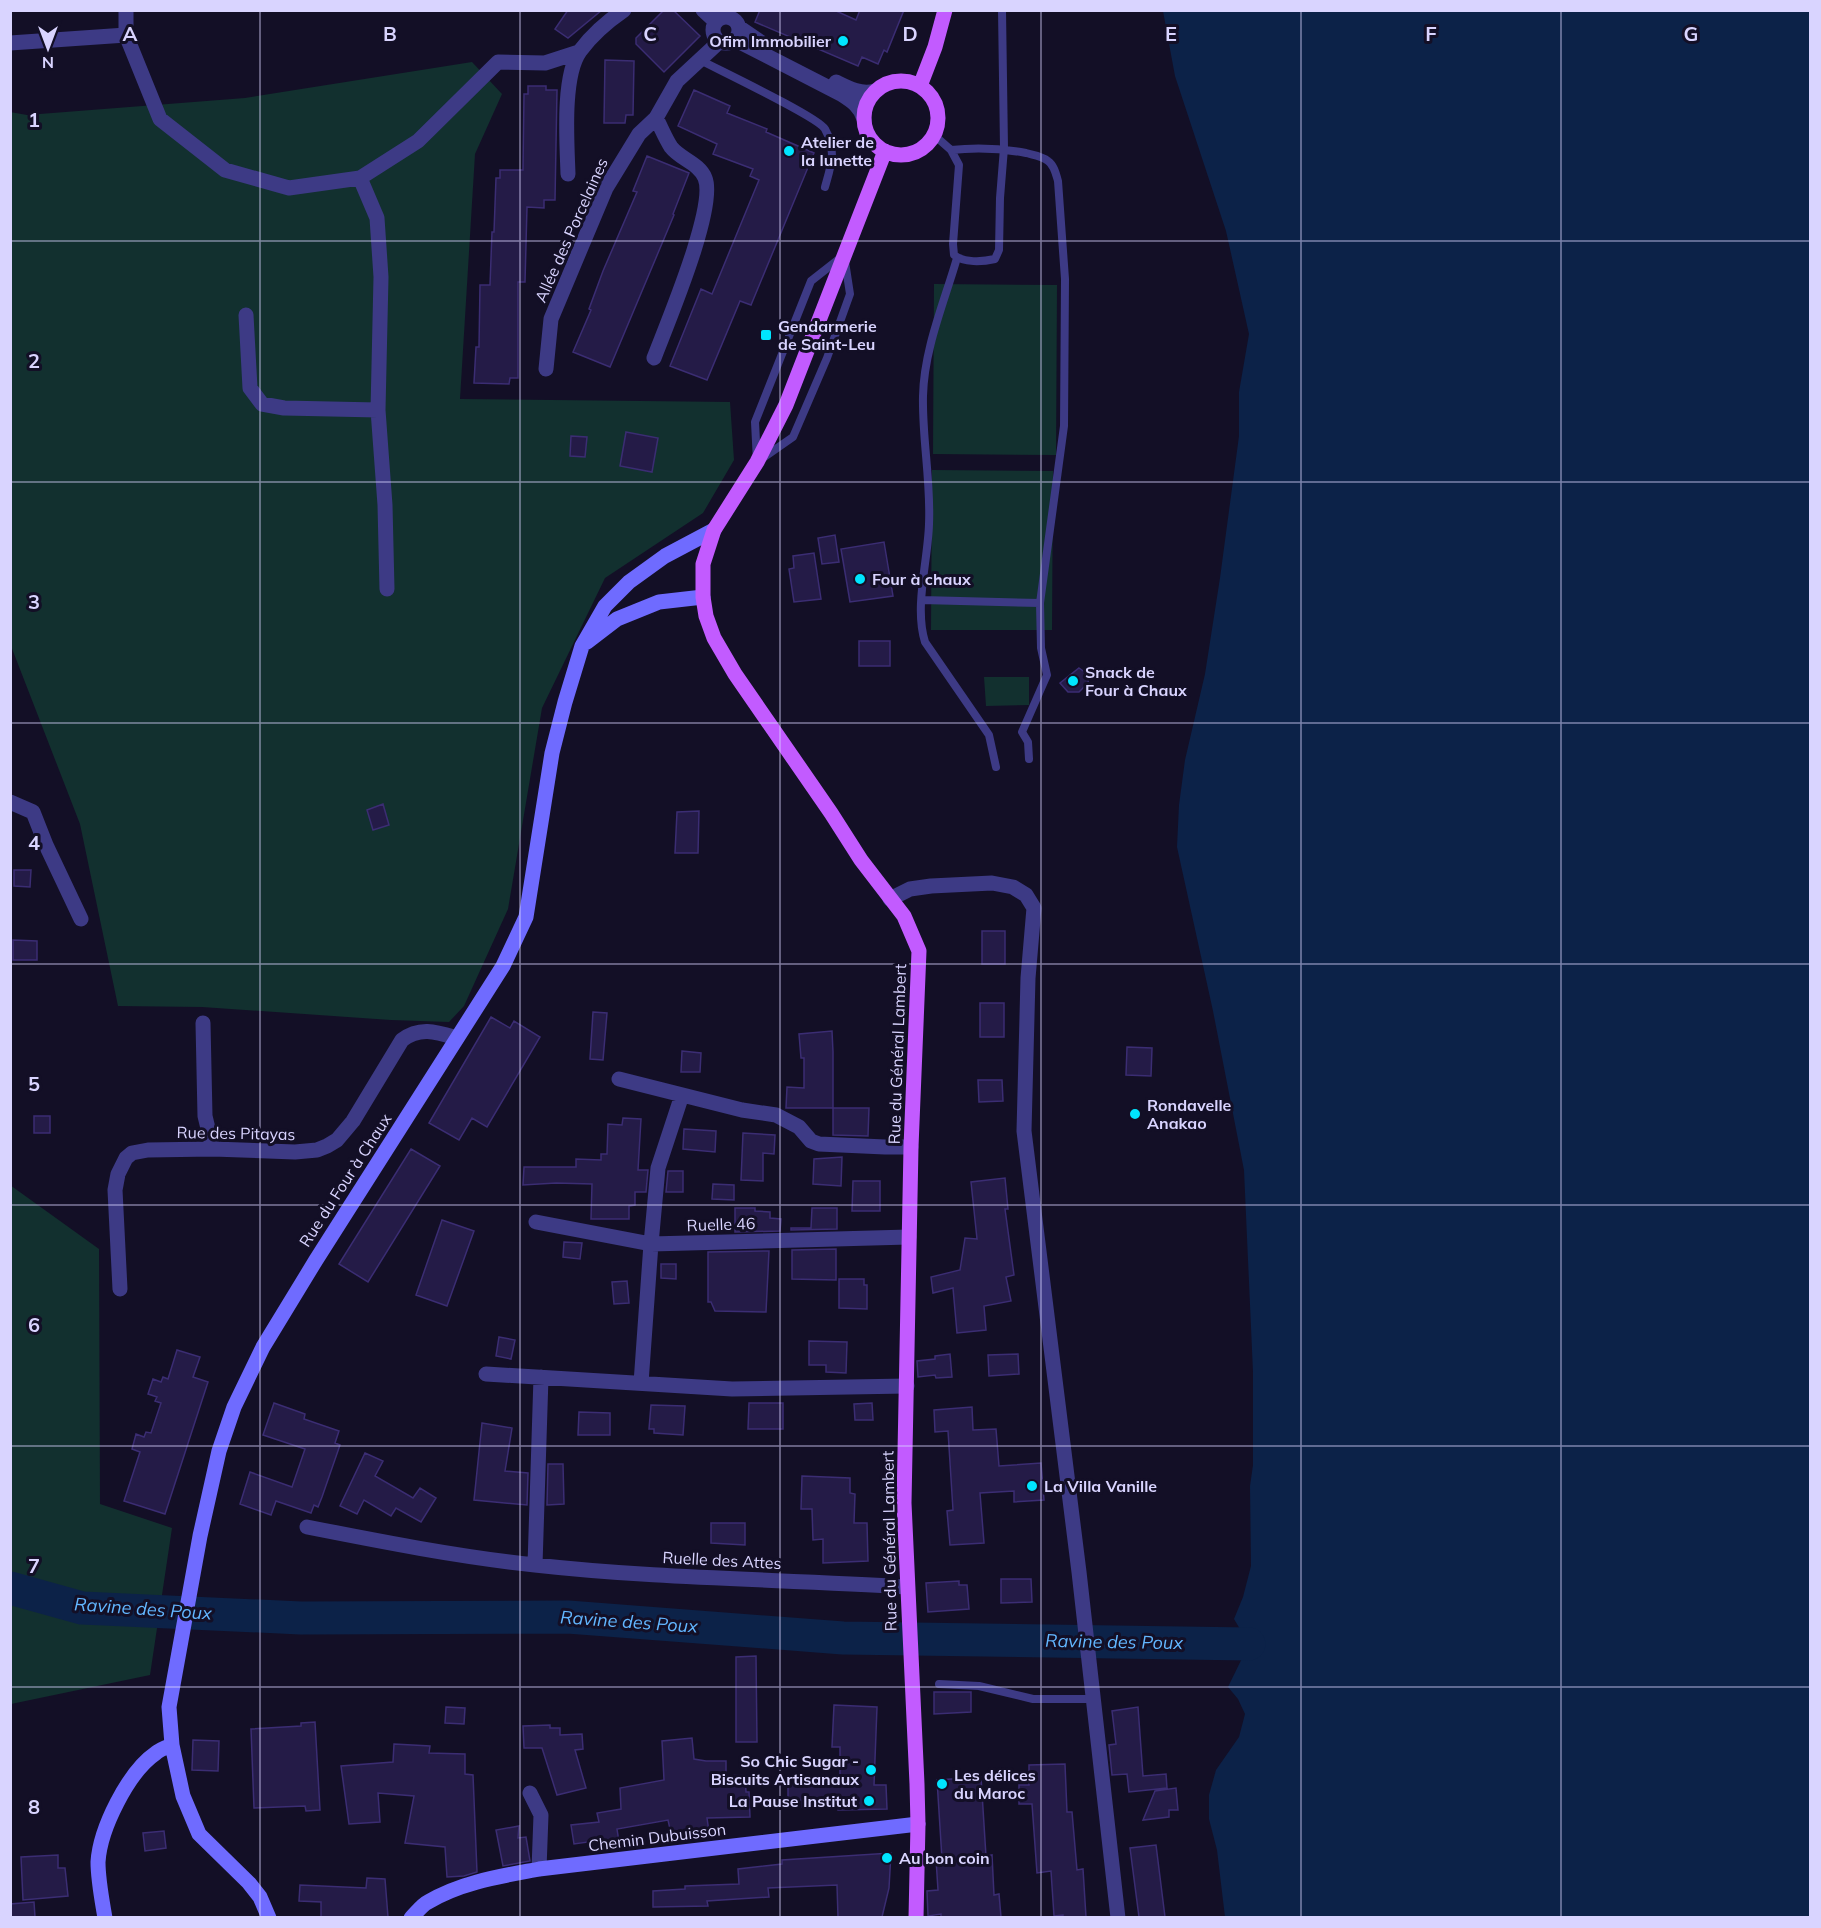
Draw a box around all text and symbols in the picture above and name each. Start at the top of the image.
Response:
north arrow [18,18,78,78]
text: A [123,21,138,46]
text: B [383,21,397,46]
text: C [643,21,657,46]
text: D [902,21,918,46]
text: E [1165,21,1177,46]
text: F [1425,21,1437,46]
text: G [1684,21,1698,46]
place label: Ofim Immobilier [709,31,832,51]
marker: Ofim Immobilier [836,34,850,48]
text: N [42,53,54,73]
text: 1 [28,107,40,132]
place label: Atelier de la lunette [801,132,874,170]
marker: Atelier de la lunette [782,144,796,158]
street label: Allée des Porcelaines [530,155,612,305]
place label: Gendarmerie de Saint-Leu [778,316,877,354]
marker: Gendarmerie de Saint-Leu [759,328,773,342]
text: 2 [28,348,40,373]
place label: Four à chaux [872,569,971,589]
marker: Four à chaux [853,572,867,586]
text: 3 [28,589,40,614]
place label: Snack de Four à Chaux [1085,662,1187,700]
marker: Snack de Four à Chaux [1066,674,1080,688]
text: 4 [28,830,40,855]
street label: Rue du Général Lambert [884,963,910,1145]
text: 5 [28,1071,40,1096]
place label: Rondavelle Anakao [1147,1095,1232,1133]
marker: Rondavelle Anakao [1128,1107,1142,1121]
street label: Rue du Four à Chaux [294,1109,396,1250]
street label: Rue des Pitayas [176,1122,296,1144]
street label: Ruelle 46 [686,1213,756,1235]
text: 6 [28,1312,40,1337]
street label: Rue du Général Lambert [877,1450,901,1631]
place label: La Villa Vanille [1044,1476,1157,1496]
marker: La Villa Vanille [1025,1479,1039,1493]
street label: Ruelle des Attes [662,1547,782,1573]
text: 7 [28,1553,40,1578]
water label: Ravine des Poux [73,1592,213,1625]
water label: Ravine des Poux [559,1605,699,1638]
water label: Ravine des Poux [1045,1629,1183,1654]
place label: So Chic Sugar - Biscuits Artisanaux [711,1751,859,1789]
marker: So Chic Sugar - Biscuits Artisanaux [864,1763,878,1777]
place label: Les délices du Maroc [954,1765,1036,1803]
marker: Les délices du Maroc [935,1777,949,1791]
place label: La Pause Institut [729,1791,857,1811]
text: 8 [28,1794,40,1819]
marker: La Pause Institut [862,1794,876,1808]
street label: Chemin Dubuisson [587,1819,727,1855]
place label: Au bon coin [899,1848,990,1868]
marker: Au bon coin [880,1851,894,1865]

